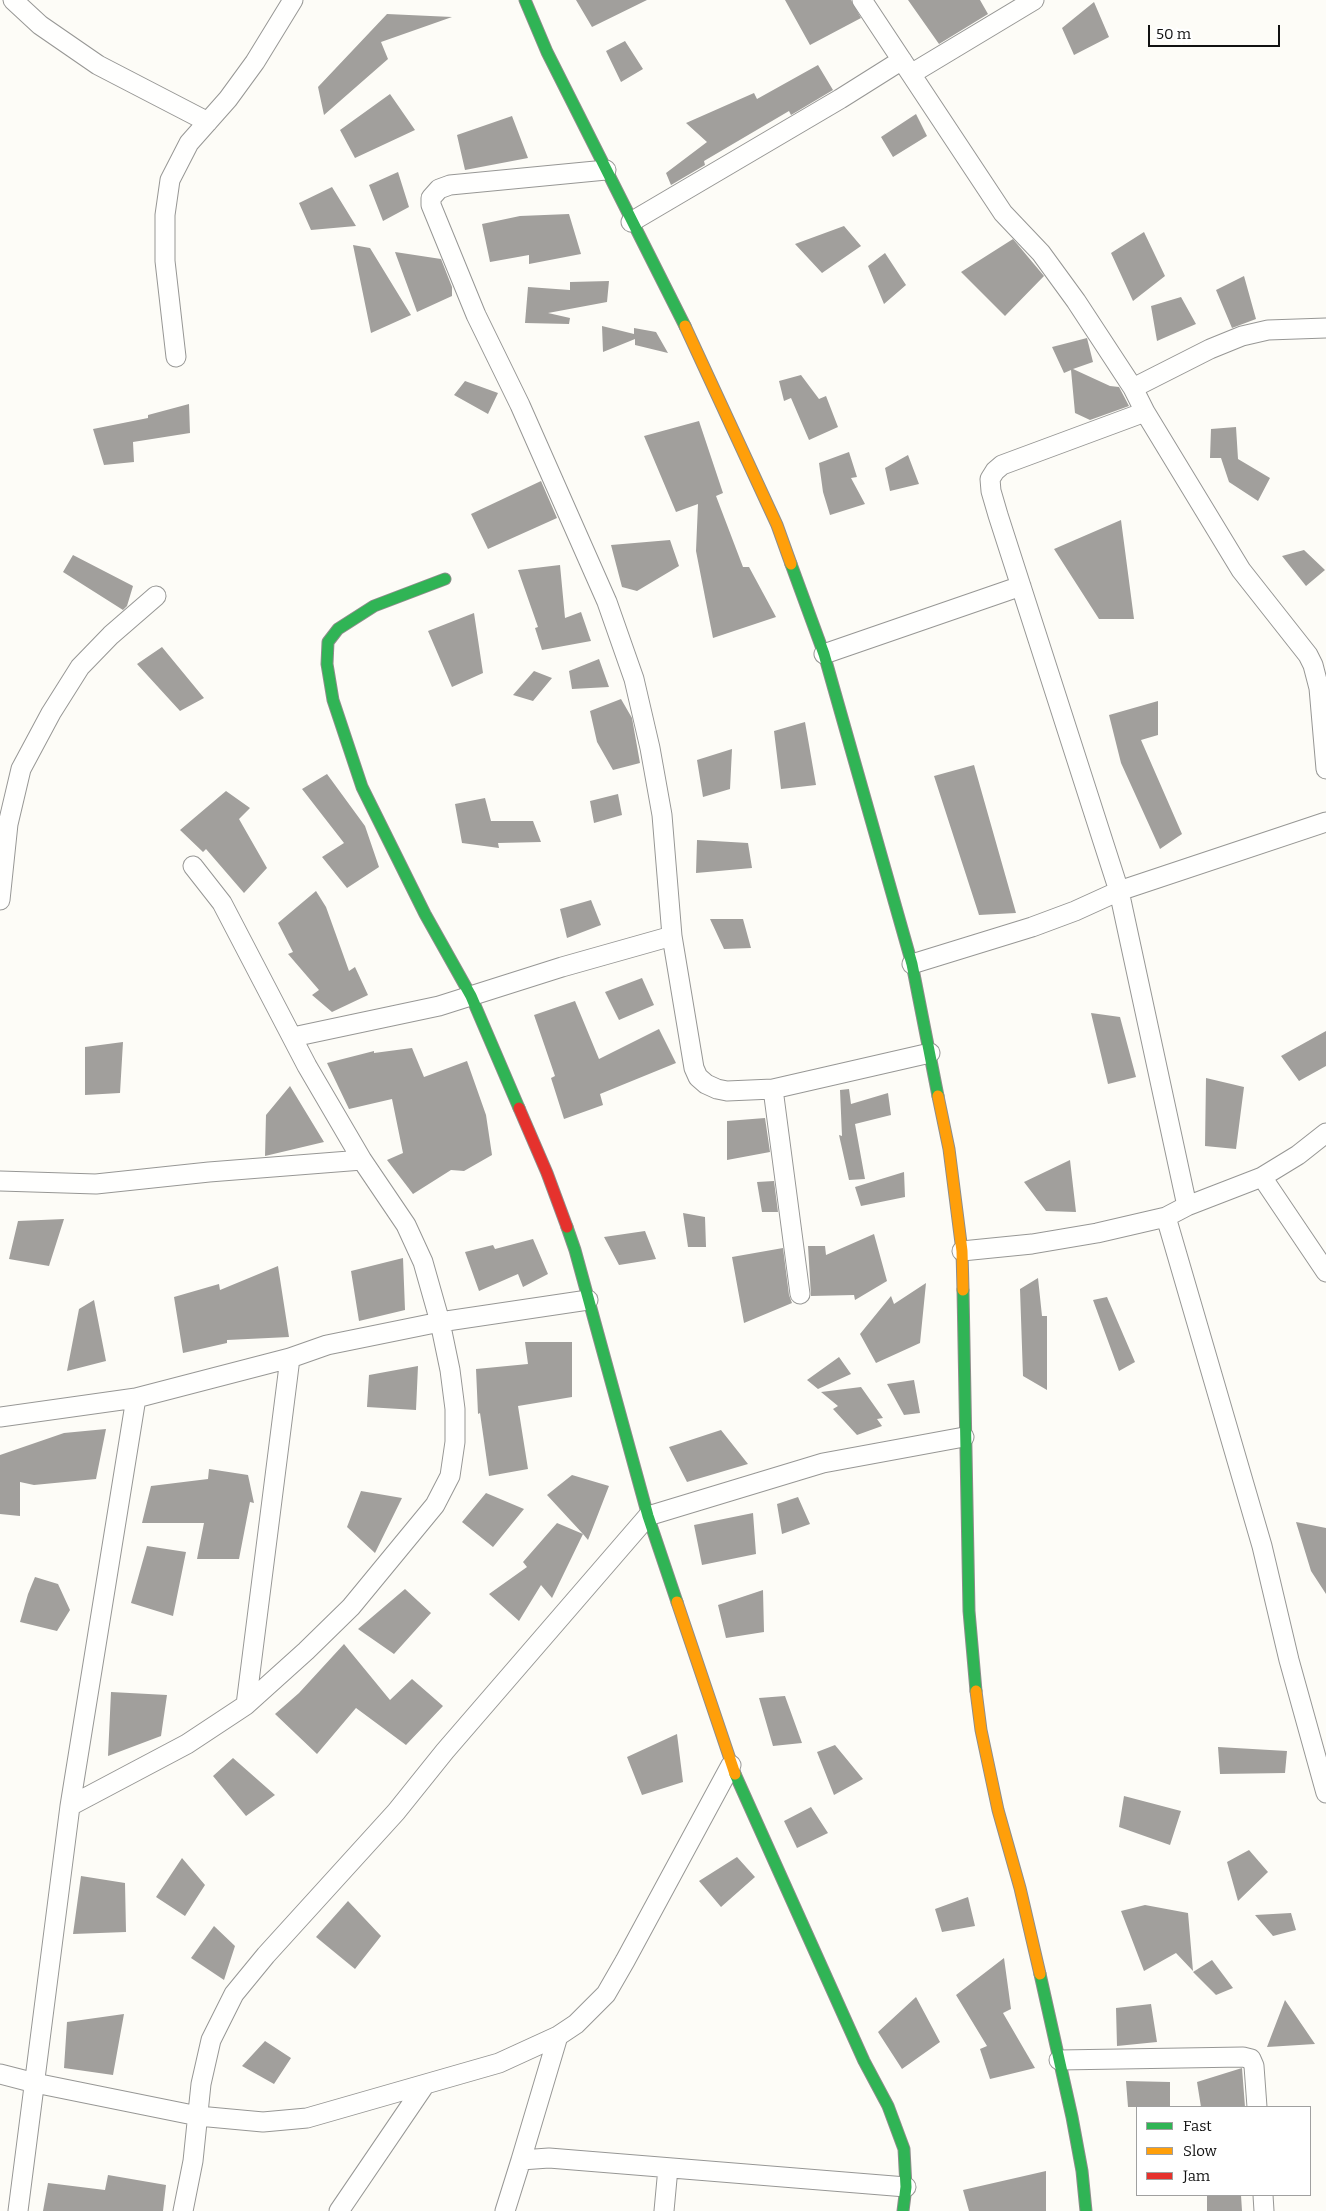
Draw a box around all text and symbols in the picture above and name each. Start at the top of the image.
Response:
scale bar [1151,15,1284,47]
text: 50 m [1156,25,1191,43]
legend [1136,2106,1311,2196]
text: Fast [1183,2117,1212,2135]
text: Slow [1183,2142,1217,2160]
text: Jam [1183,2167,1210,2185]

